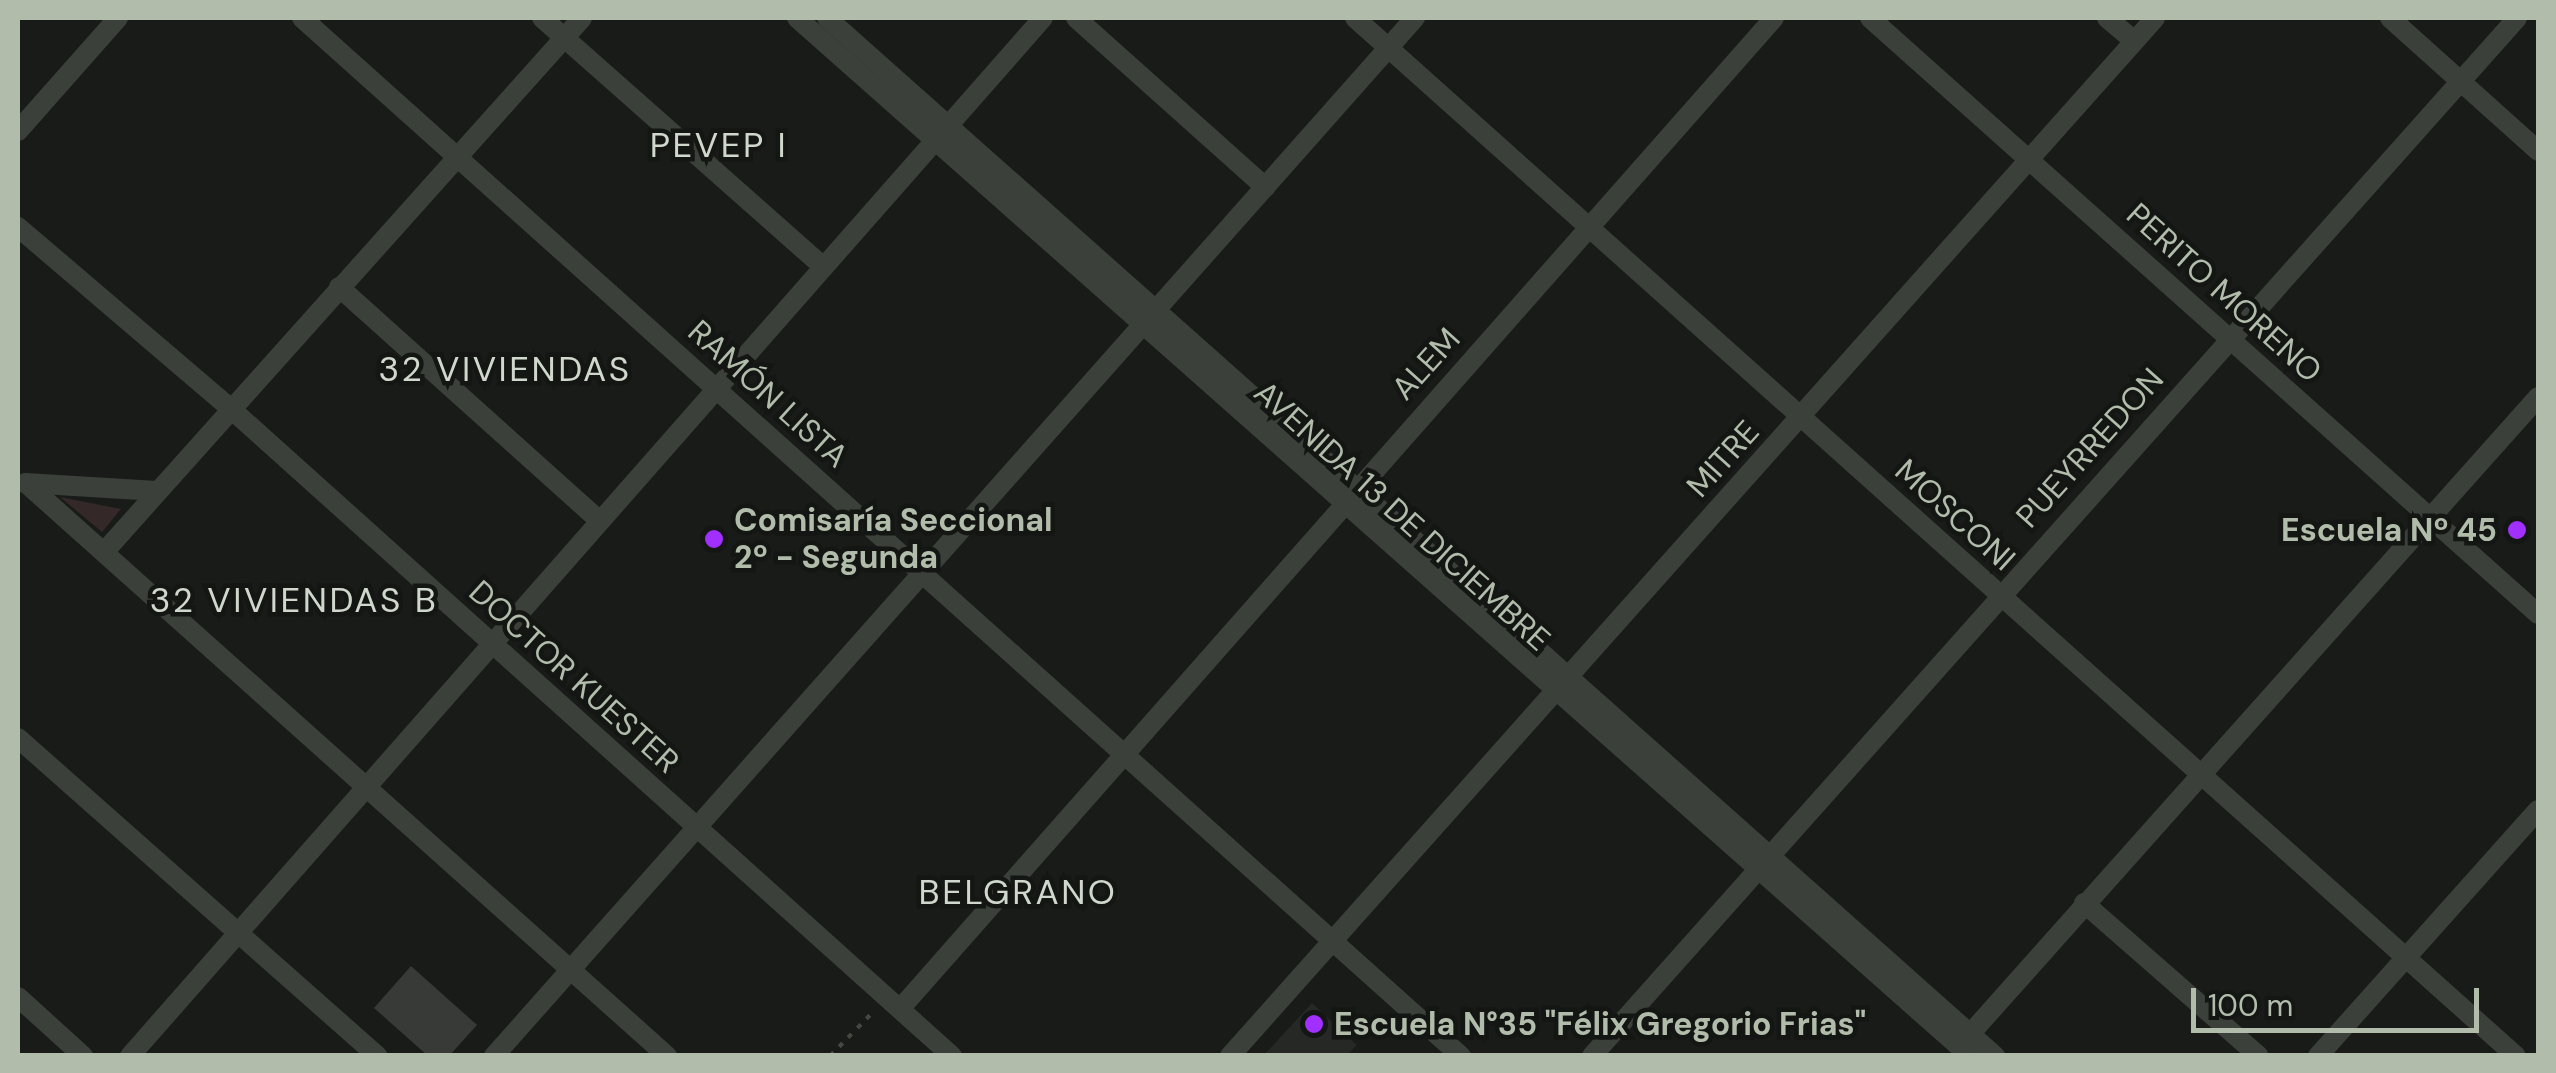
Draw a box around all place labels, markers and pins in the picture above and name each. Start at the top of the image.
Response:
place label: Comisaría Seccional 2º - Segunda [734,502,1052,577]
place label: Escuela Nº 45 [2281,511,2497,549]
marker: Escuela Nº 45 [2506,519,2528,541]
marker: Comisaría Seccional 2º - Segunda [703,528,725,550]
place label: Escuela N°35 "Félix Gregorio Frias" [1334,1005,1866,1043]
marker: Escuela N°35 "Félix Gregorio Frias" [1303,1013,1325,1035]

